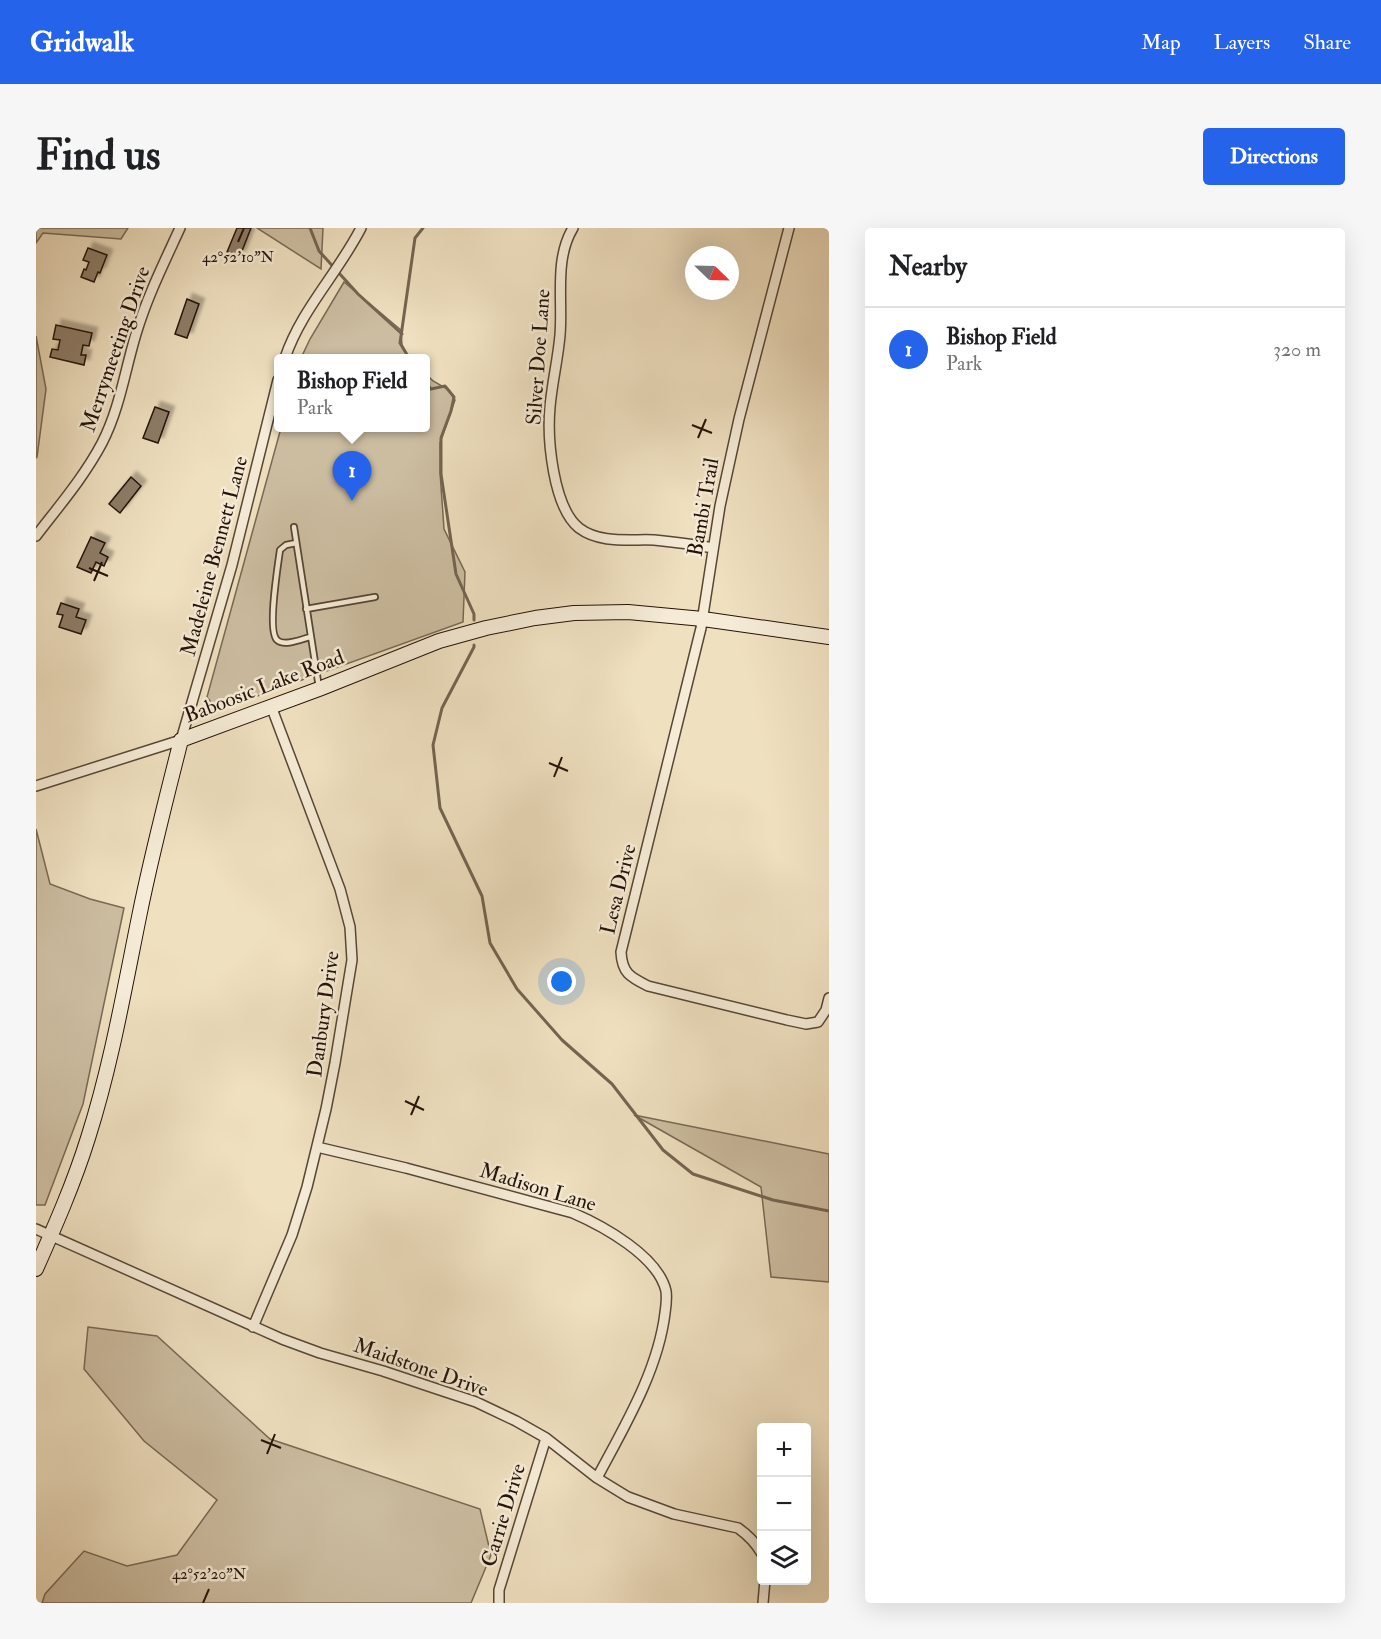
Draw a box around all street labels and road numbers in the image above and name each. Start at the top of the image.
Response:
street label: Merrymeeting Drive [74,263,157,436]
street label: Silver Doe Lane [520,288,557,426]
street label: Madeleine Bennett Lane [175,453,254,659]
street label: Bambi Trail [682,455,726,558]
street label: Baboosic Lake Road [180,643,349,729]
street label: Lesa Drive [594,841,643,937]
street label: Danbury Drive [301,949,346,1079]
street label: Madison Lane [476,1157,600,1218]
street label: Maidstone Drive [350,1332,492,1403]
street label: Carrie Drive [475,1460,532,1570]

